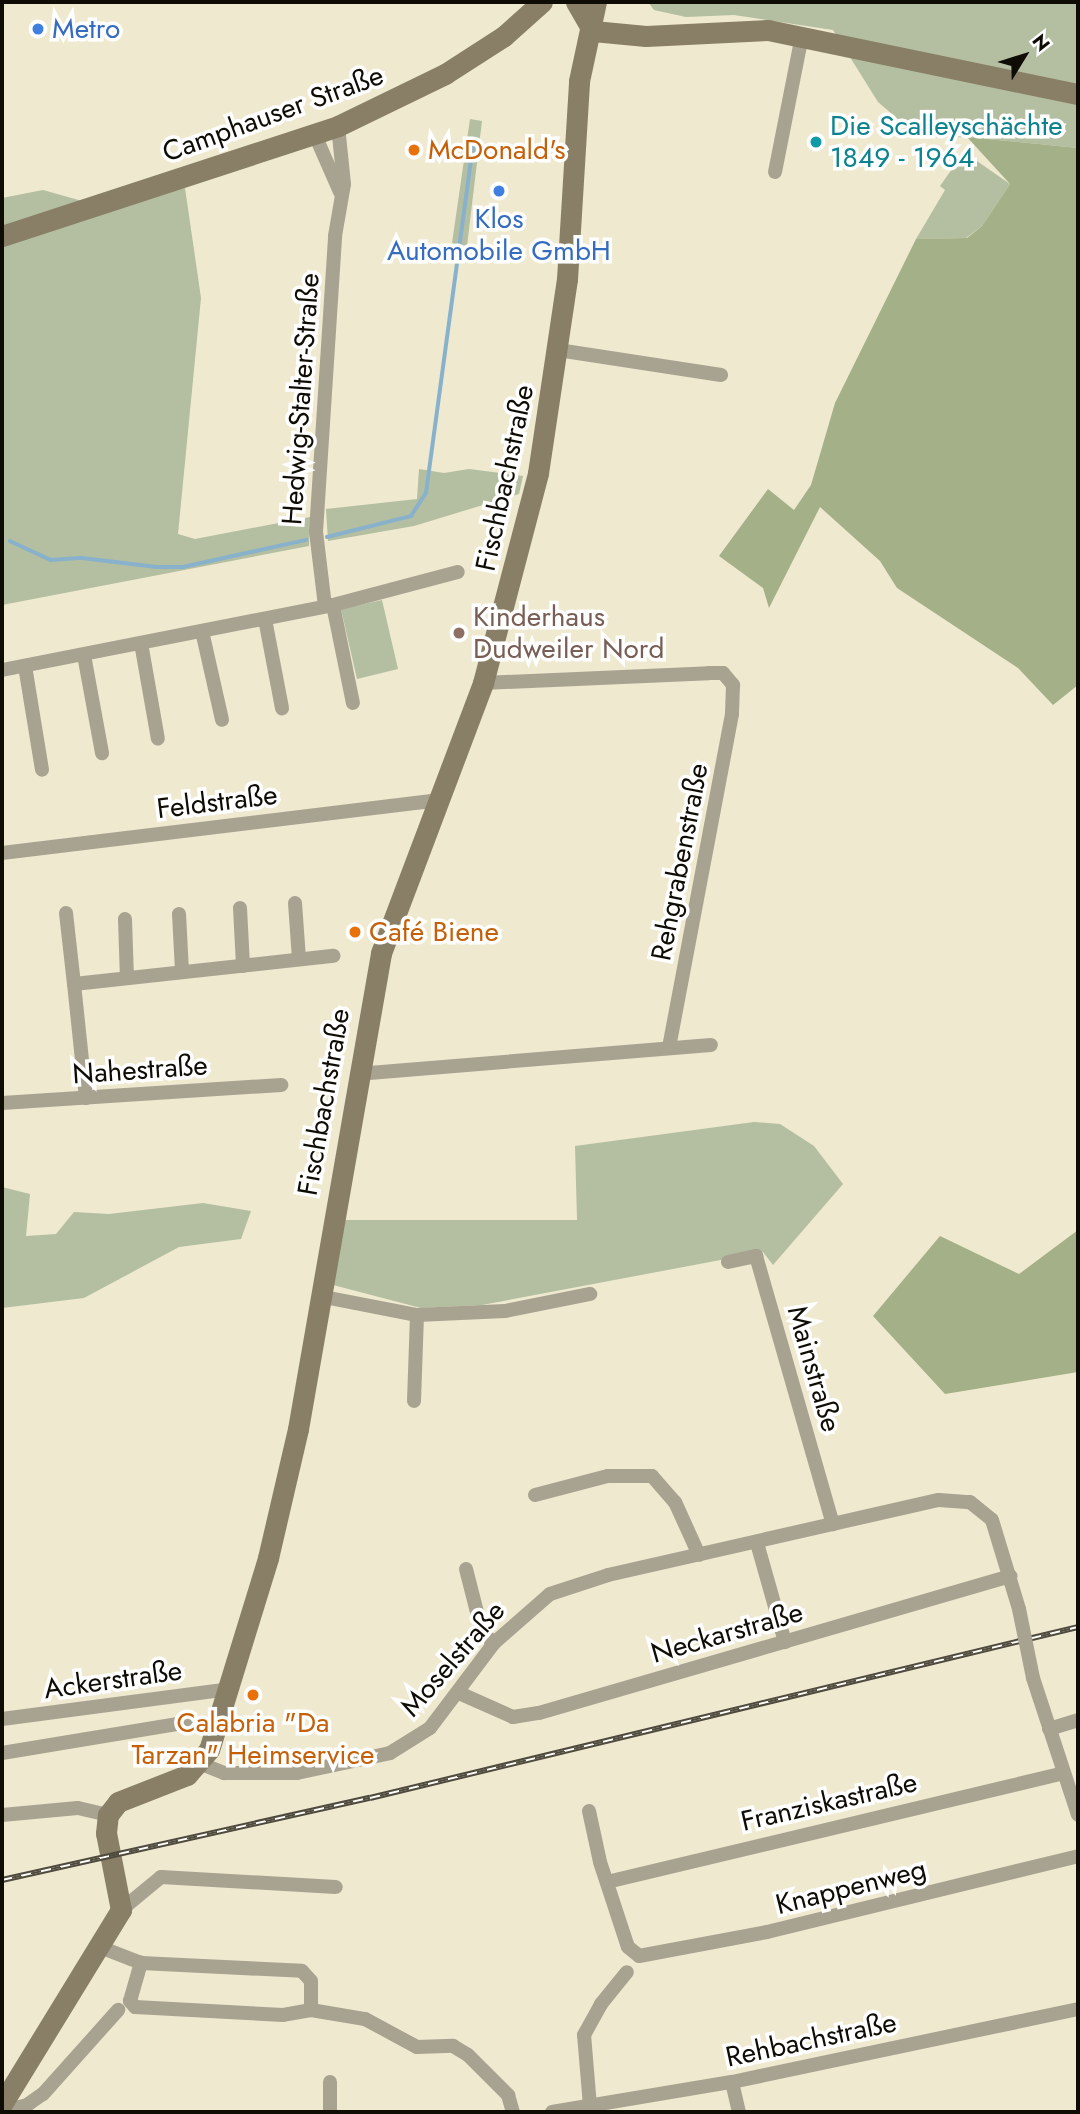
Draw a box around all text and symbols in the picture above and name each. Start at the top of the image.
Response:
place label: Metro [52,12,120,46]
marker: Metro [30,21,46,37]
north arrow [989,21,1059,91]
text: N [1026,29,1056,57]
street label: Camphauser Straße [158,58,388,170]
place label: Die Scalleyschächte 1849 - 1964 [830,109,1063,175]
place label: McDonald's [428,133,565,167]
marker: Die Scalleyschächte 1849 - 1964 [808,134,824,150]
marker: McDonald's [406,142,422,158]
marker: Klos Automobile GmbH [491,183,507,199]
place label: Klos Automobile GmbH [387,202,611,268]
street label: Hedwig-Stalter-Straße [275,272,327,526]
street label: Fischbachstraße [469,382,541,574]
place label: Kinderhaus Dudweiler Nord [473,600,664,666]
marker: Kinderhaus Dudweiler Nord [451,625,467,641]
street label: Rehgrabenstraße [644,761,716,963]
street label: Feldstraße [155,778,279,826]
place label: Café Biene [369,915,499,949]
marker: Café Biene [347,924,363,940]
street label: Fischbachstraße [291,1006,357,1198]
street label: Nahestraße [71,1049,209,1091]
street label: Mainstraße [780,1302,848,1436]
street label: Moselstraße [394,1595,512,1723]
street label: Neckarstraße [647,1595,807,1671]
street label: Ackerstraße [42,1654,184,1706]
marker: Calabria "Da Tarzan" Heimservice [245,1687,261,1703]
place label: Calabria "Da Tarzan" Heimservice [132,1706,374,1772]
street label: Franziskastraße [738,1765,920,1839]
street label: Knappenweg [772,1852,930,1922]
street label: Rehbachstraße [723,2006,899,2074]

